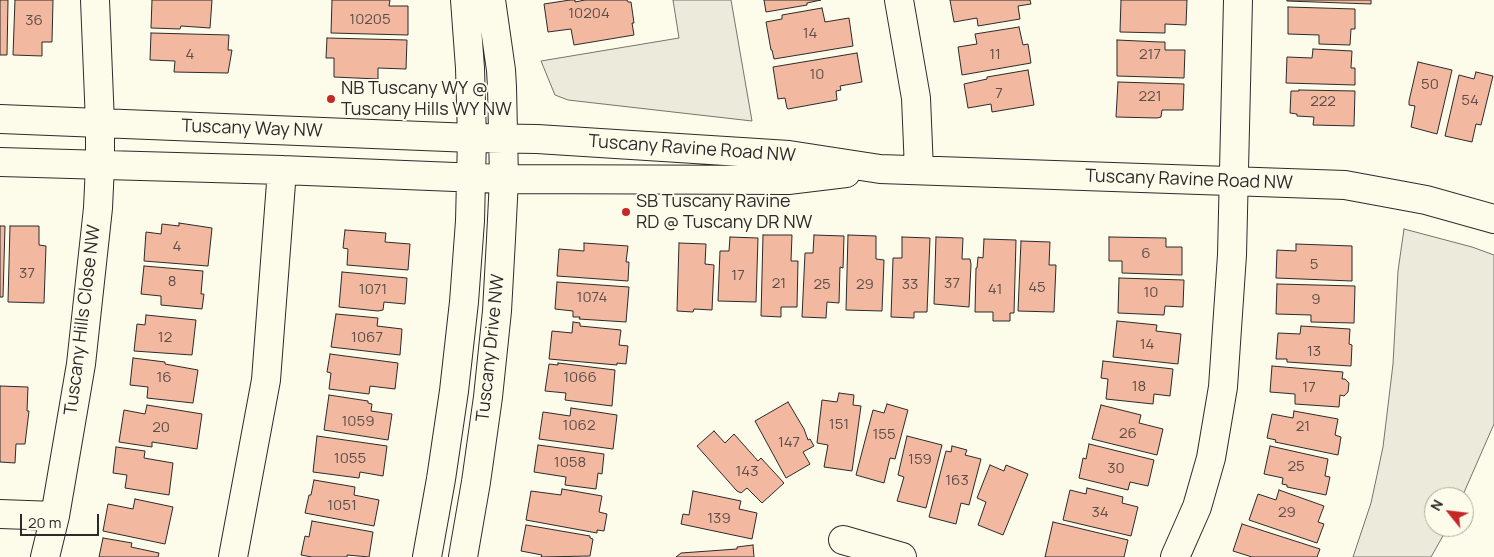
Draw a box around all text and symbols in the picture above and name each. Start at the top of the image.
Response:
house number: 10204 [568,5,610,23]
house number: 10205 [349,11,391,29]
house number: 36 [25,12,43,30]
house number: 14 [803,25,817,43]
house number: 4 [186,46,194,64]
house number: 11 [989,46,1001,64]
house number: 217 [1139,46,1161,64]
house number: 10 [810,66,824,84]
house number: 50 [1421,76,1439,94]
place label: NB Tuscany WY @ Tuscany Hills WY NW [341,78,512,120]
house number: 7 [995,85,1003,103]
house number: 221 [1139,88,1161,106]
house number: 54 [1461,92,1479,110]
marker: NB Tuscany WY @ Tuscany Hills WY NW [325,93,337,105]
house number: 222 [1310,93,1336,111]
street label: Tuscany Way NW [181,116,323,142]
street label: Tuscany Ravine Road NW [588,131,796,167]
street label: Tuscany Ravine Road NW [1085,166,1293,194]
place label: SB Tuscany Ravine RD @ Tuscany DR NW [636,191,812,233]
marker: SB Tuscany Ravine RD @ Tuscany DR NW [620,206,632,218]
street label: Tuscany Hills Close NW [61,224,105,416]
house number: 4 [173,238,181,256]
house number: 6 [1141,245,1151,263]
house number: 5 [1310,256,1318,274]
house number: 37 [19,265,35,283]
house number: 17 [731,267,745,285]
house number: 8 [168,273,176,291]
street label: Tuscany Drive NW [473,273,509,423]
house number: 21 [772,275,786,293]
house number: 37 [944,275,960,293]
house number: 25 [813,276,831,294]
house number: 29 [856,276,874,294]
house number: 33 [902,276,918,294]
house number: 45 [1028,279,1046,297]
house number: 1071 [359,281,387,299]
house number: 41 [988,281,1002,299]
house number: 10 [1144,284,1158,302]
house number: 1074 [577,289,607,307]
house number: 9 [1311,291,1321,309]
house number: 12 [158,329,172,347]
house number: 1067 [351,329,383,347]
house number: 14 [1140,336,1154,354]
house number: 13 [1307,343,1321,361]
house number: 16 [156,369,172,387]
house number: 1066 [563,369,597,387]
house number: 18 [1132,378,1146,396]
house number: 17 [1302,379,1316,397]
house number: 1059 [342,413,374,431]
house number: 151 [829,416,849,434]
house number: 1062 [563,417,595,435]
house number: 21 [1296,418,1310,436]
house number: 20 [152,419,170,437]
house number: 26 [1119,425,1137,443]
house number: 155 [872,426,896,444]
house number: 147 [778,434,800,452]
house number: 1055 [334,450,366,468]
house number: 159 [908,451,932,469]
house number: 1058 [554,454,586,472]
house number: 25 [1287,458,1305,476]
house number: 30 [1107,460,1125,478]
house number: 143 [736,463,758,481]
house number: 163 [945,472,969,490]
north arrow [1424,487,1474,537]
text: N [1426,496,1447,514]
house number: 1051 [327,497,357,515]
scale bar [22,504,101,536]
house number: 34 [1091,504,1109,522]
house number: 29 [1278,504,1296,522]
house number: 139 [707,510,731,528]
text: 20 m [28,512,61,533]

